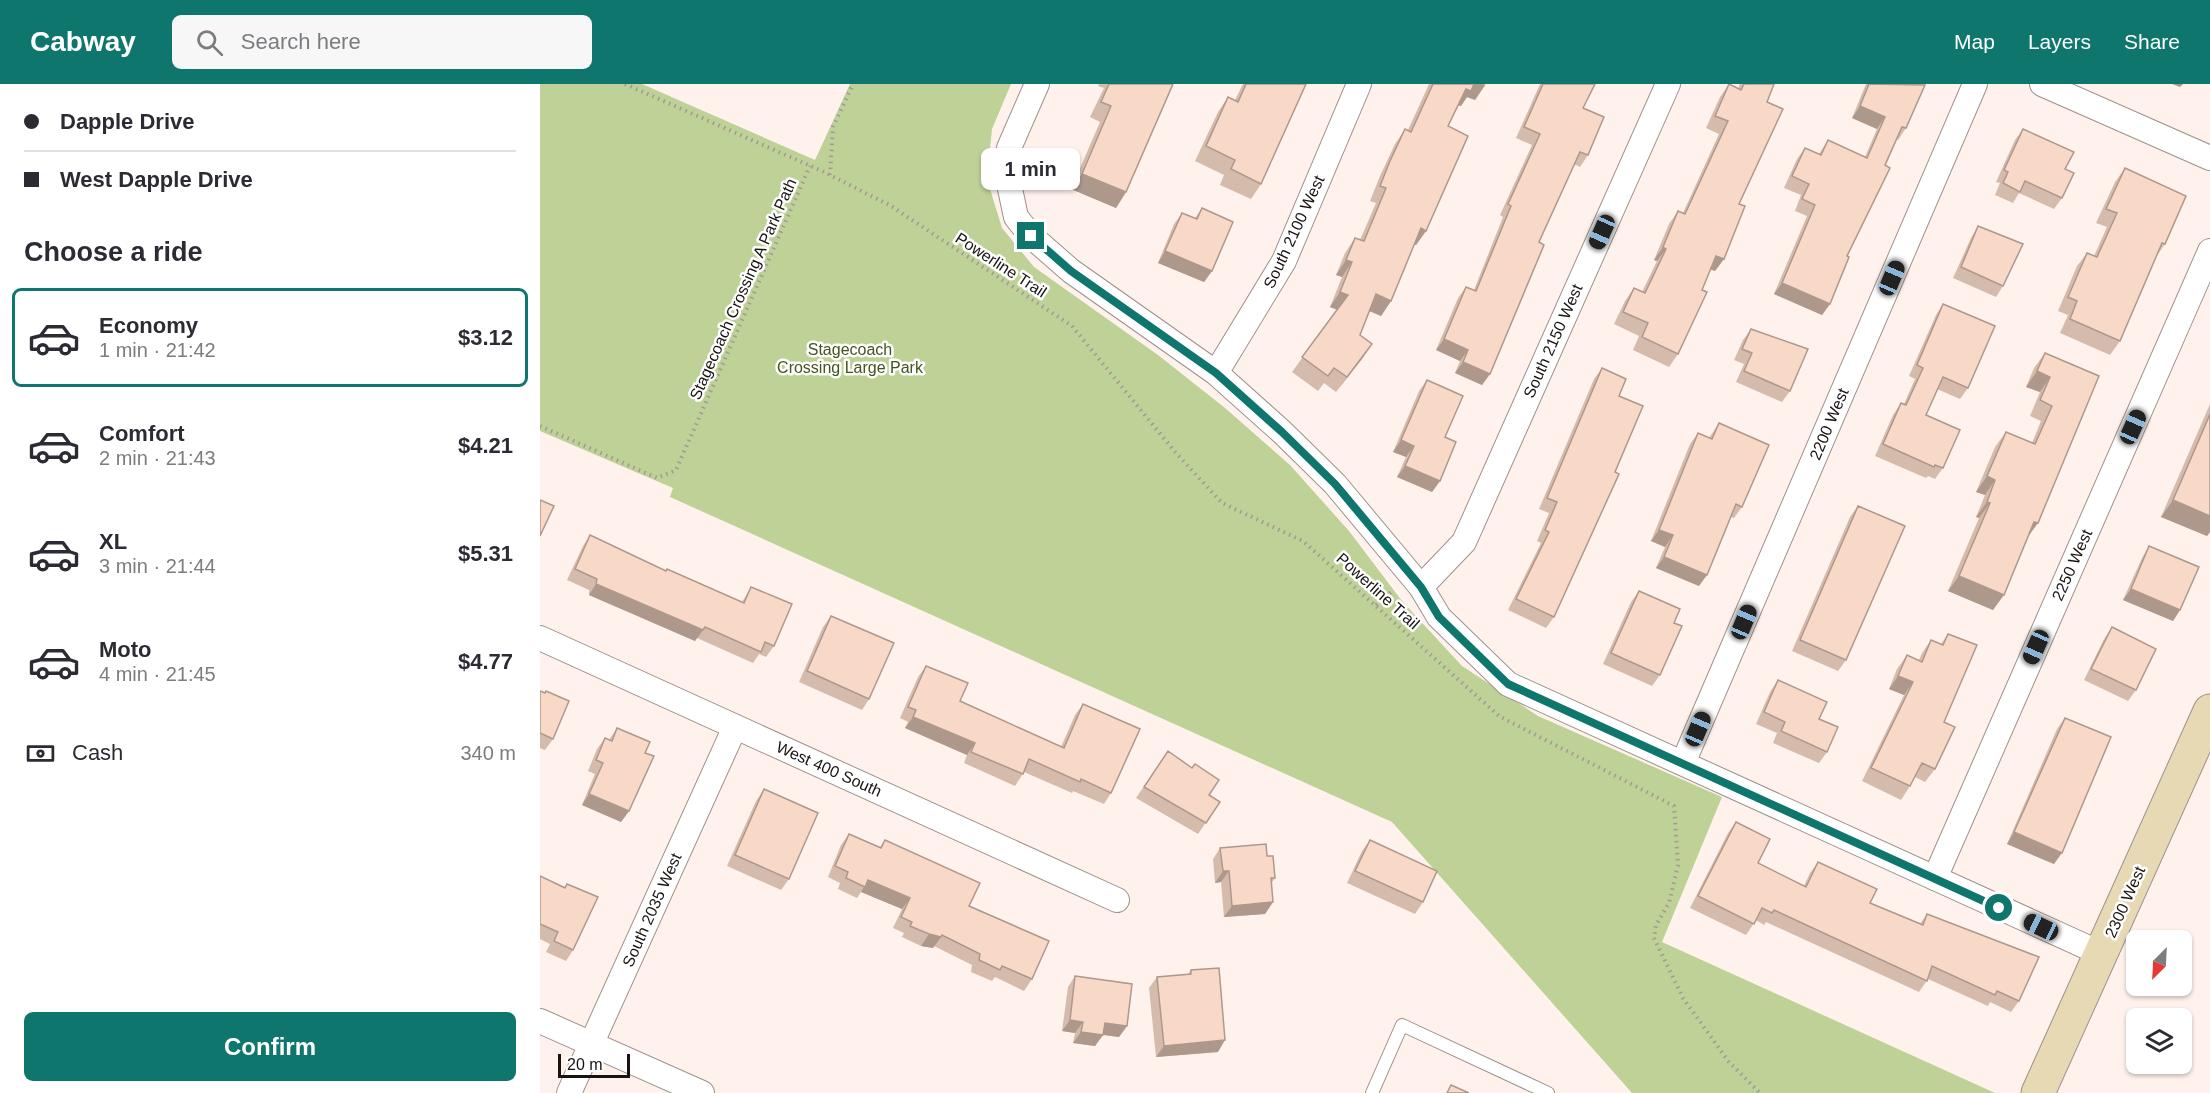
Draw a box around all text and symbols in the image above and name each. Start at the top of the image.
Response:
search box [172,15,592,69]
text: Cabway [30,26,136,57]
icon: search [193,26,226,59]
text: Search here [241,29,361,54]
text: Map [1954,30,1995,53]
text: Layers [2028,30,2091,53]
text: Share [2124,30,2180,53]
text: Dapple Drive [60,109,195,134]
callout: 1 min [982,149,1080,191]
text: 1 min [1004,158,1057,180]
text: West Dapple Drive [60,167,253,192]
street label: South 2100 West [1260,172,1328,291]
street label: Stagecoach Crossing A Park Path [686,176,800,402]
car [1586,212,1618,252]
route end [1017,222,1044,249]
street label: Powerline Trail [952,229,1050,301]
text: Choose a ride [24,237,203,267]
car [1877,258,1907,298]
street label: South 2150 West [1520,281,1586,400]
icon: car [27,311,81,365]
text: Economy [99,313,198,338]
text: $3.12 [458,325,513,350]
text: 1 min · 21:42 [99,339,216,361]
park label: Stagecoach Crossing Large Park [777,341,924,376]
street label: 2200 West [1806,385,1852,462]
car [2117,407,2149,447]
icon: car [27,419,81,473]
text: Comfort [99,421,185,446]
text: $4.21 [458,433,513,458]
text: 2 min · 21:43 [99,447,216,469]
street label: 2250 West [2049,526,2095,603]
icon: car [27,527,81,581]
text: XL [99,529,127,554]
text: $5.31 [458,541,513,566]
street label: Powerline Trail [1333,550,1423,632]
text: 3 min · 21:44 [99,555,216,577]
car [1729,602,1759,642]
car [2020,627,2052,667]
icon: car [27,635,81,689]
text: Moto [99,637,152,662]
text: $4.77 [458,649,513,674]
text: 4 min · 21:45 [99,663,216,685]
car [1683,709,1713,749]
icon: cash [24,737,57,770]
street label: West 400 South [774,738,884,800]
text: Cash [72,740,123,765]
text: 340 m [460,742,516,764]
street label: South 2035 West [619,850,685,969]
street label: 2300 West [2102,863,2148,940]
route start [1985,894,2012,921]
car [2021,911,2061,943]
north arrow [2126,930,2192,996]
map controls [2126,930,2192,1074]
button: layers [2126,1008,2192,1074]
button: Confirm [24,1012,516,1081]
scale bar [558,1051,630,1078]
text: 20 m [567,1056,603,1073]

